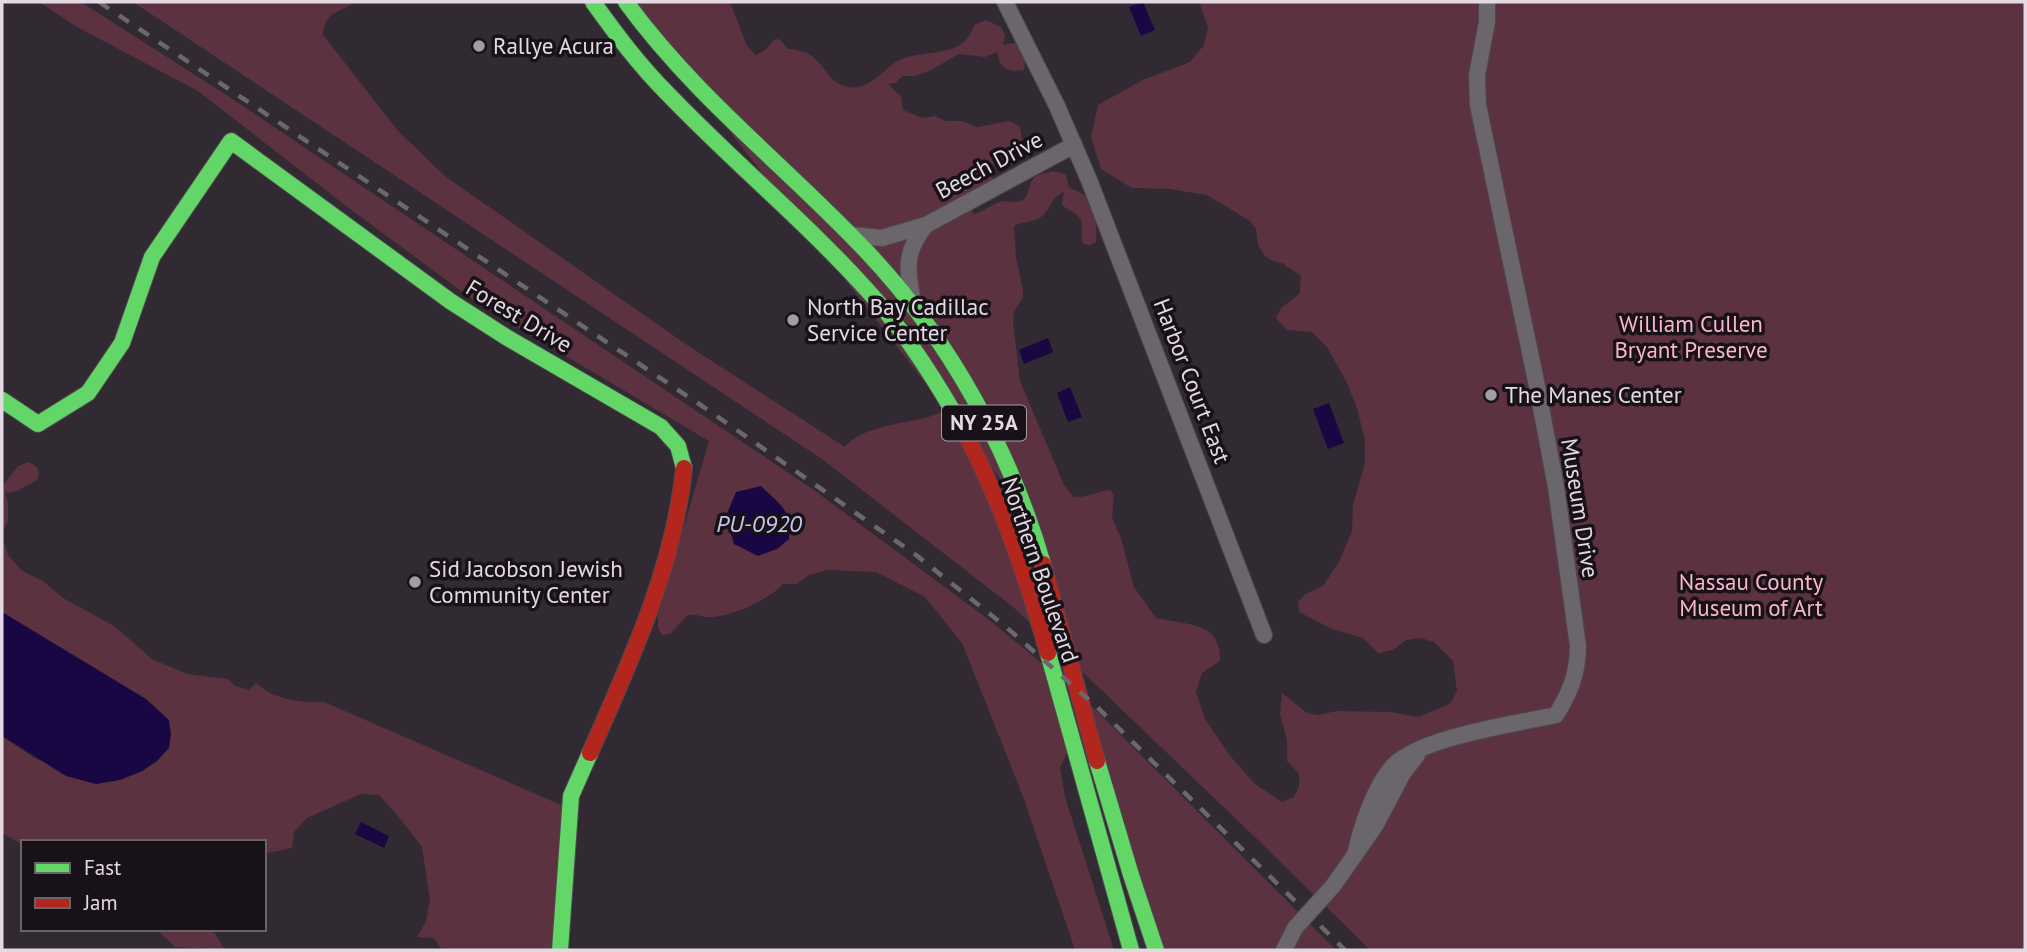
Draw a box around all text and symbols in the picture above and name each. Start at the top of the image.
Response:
place label: Rallye Acura [493,31,614,60]
marker: Rallye Acura [471,38,487,54]
street label: Beech Drive [930,124,1047,205]
street label: Forest Drive [461,273,578,359]
place label: North Bay Cadillac Service Center [807,292,989,347]
street label: Harbor Court East [1148,294,1237,467]
park label: William Cullen Bryant Preserve [1614,309,1768,364]
marker: North Bay Cadillac Service Center [785,312,801,328]
place label: The Manes Center [1505,380,1682,409]
marker: The Manes Center [1483,387,1499,403]
road number: NY 25A [942,406,1026,440]
street label: Museum Drive [1555,436,1606,580]
street label: Northern Boulevard [995,474,1086,666]
water label: PU-0920 [716,508,802,539]
place label: Sid Jacobson Jewish Community Center [429,554,623,609]
park label: Nassau County Museum of Art [1679,567,1823,622]
marker: Sid Jacobson Jewish Community Center [407,574,423,590]
legend [21,840,266,931]
text: Fast [84,854,121,881]
text: Jam [83,889,118,916]

